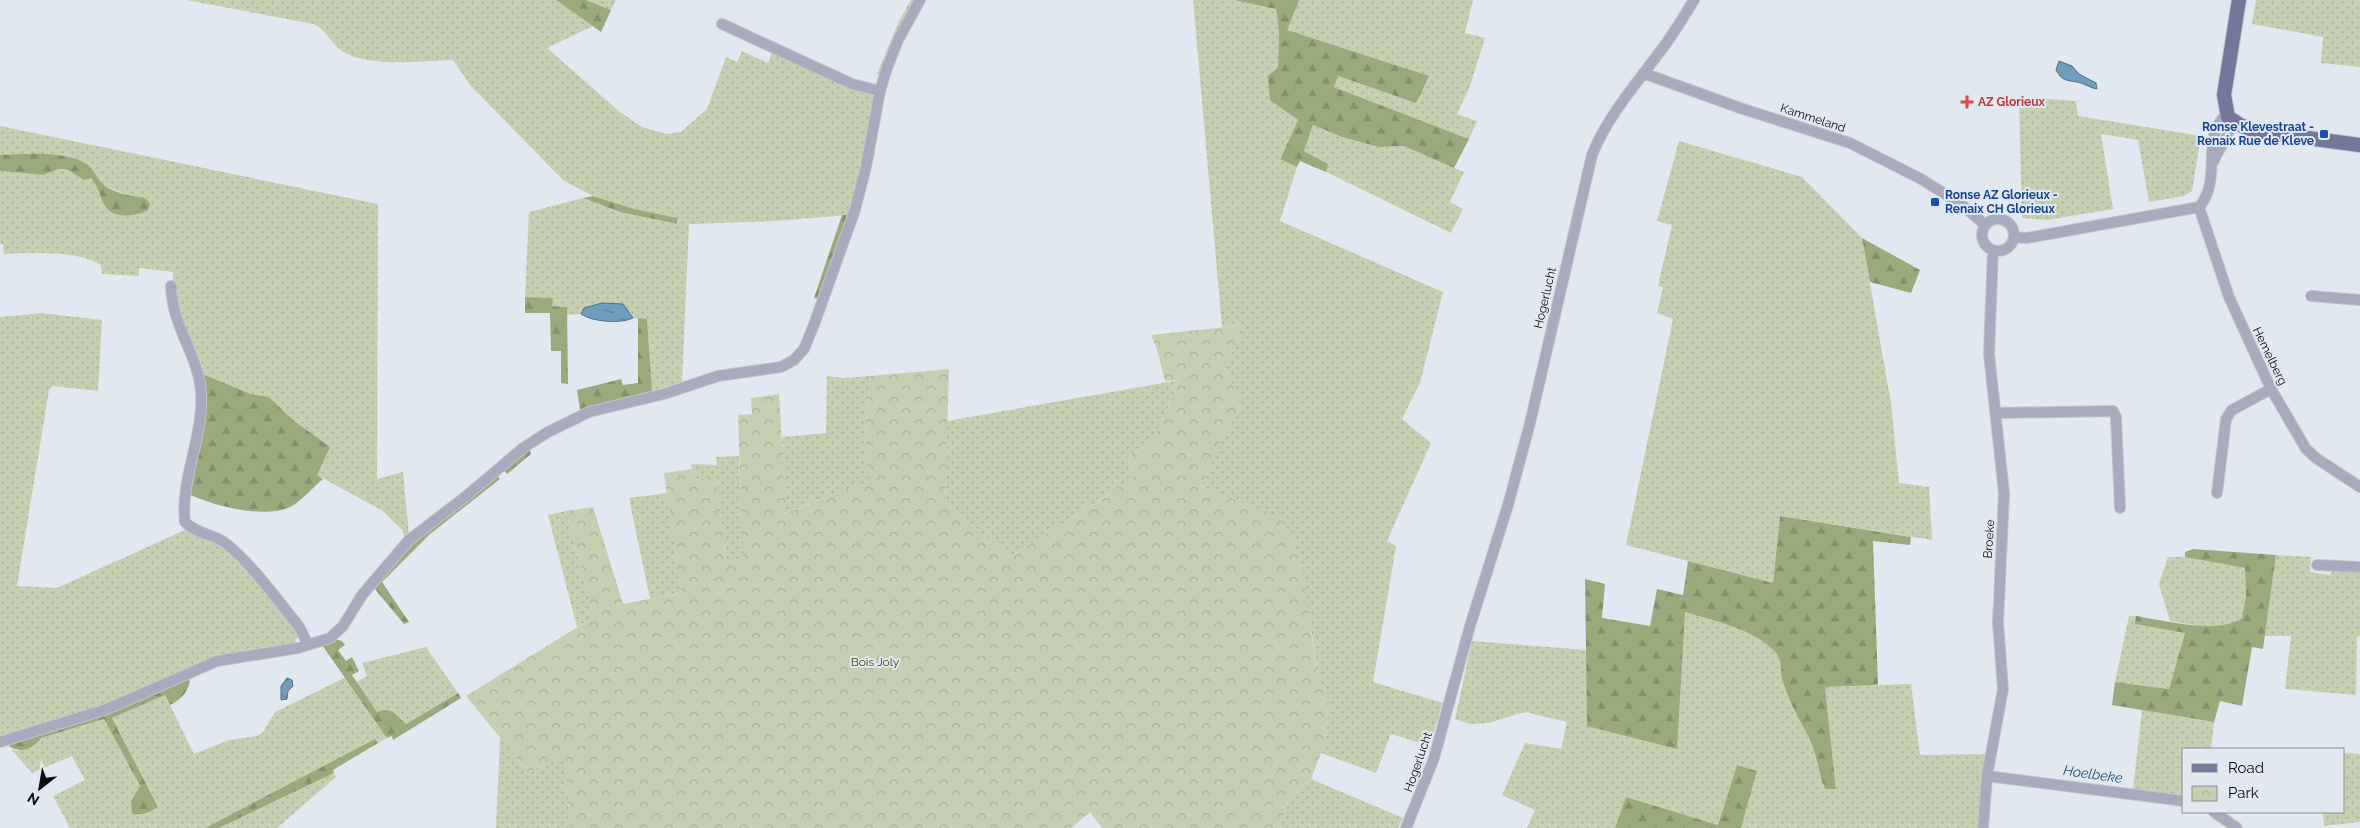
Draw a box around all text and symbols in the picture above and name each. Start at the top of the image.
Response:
marker: AZ Glorieux [1960,95,1974,109]
place label: AZ Glorieux [1978,95,2046,109]
street label: Kammeland [1779,101,1847,135]
place label: Ronse Klevestraat - Renaix Rue de Kleve [2197,120,2314,148]
marker: Ronse Klevestraat - Renaix Rue de Kleve [2318,128,2330,140]
place label: Ronse AZ Glorieux - Renaix CH Glorieux [1945,188,2058,216]
marker: Ronse AZ Glorieux - Renaix CH Glorieux [1929,196,1941,208]
street label: Hogerlucht [1531,266,1559,330]
street label: Hemelberg [2250,325,2290,387]
street label: Broeke [1981,519,1997,559]
park label: Bois Joly [851,655,900,669]
street label: Hogerlucht [1401,730,1435,794]
legend [2182,748,2345,813]
text: Road [2228,759,2264,777]
water label: Hoelbeke [2062,762,2124,786]
north arrow [15,763,65,813]
text: Park [2228,784,2259,802]
text: N [25,790,42,809]

